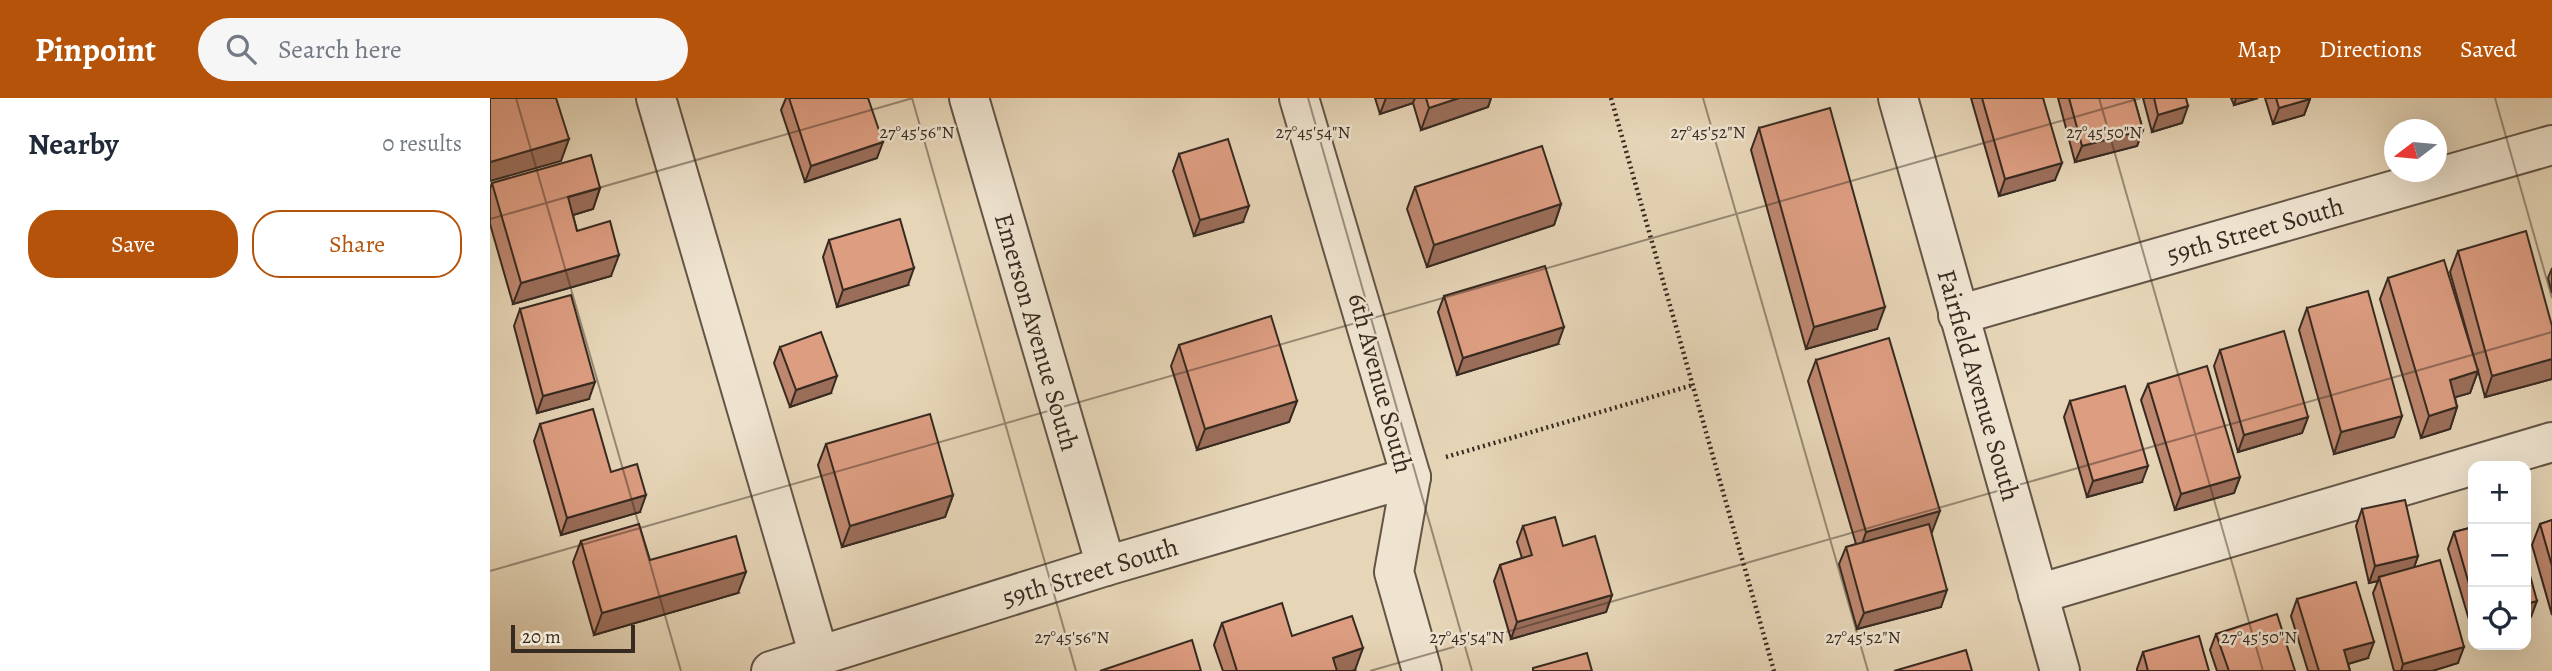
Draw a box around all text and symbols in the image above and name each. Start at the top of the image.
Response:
search box [198,18,688,81]
text: Pinpoint [35,27,156,72]
icon: search [222,30,260,68]
text: Search here [278,32,402,67]
text: Map [2237,33,2281,65]
text: Directions [2319,33,2422,65]
text: Saved [2460,33,2517,65]
north arrow [2384,119,2447,182]
text: 27°45'56"N [880,120,955,144]
text: 27°45'54"N [1276,120,1350,144]
text: 27°45'52"N [1670,120,1746,144]
text: 27°45'50"N [2066,120,2142,144]
text: Nearby [28,124,119,164]
text: 0 results [382,128,462,159]
street label: 59th Street South [2163,188,2348,272]
street label: Emerson Avenue South [986,209,1087,455]
button: Save [28,210,238,278]
button: Share [252,210,462,278]
street label: Fairfield Avenue South [1929,265,2028,505]
street label: 6th Avenue South [1340,289,1421,477]
map controls [2468,461,2531,650]
button: + [2468,461,2531,524]
button: − [2468,524,2531,587]
street label: 59th Street South [998,529,1183,616]
button: locate [2468,587,2531,650]
scale bar [511,622,635,654]
text: 20 m [522,624,561,650]
text: 27°45'56"N [1035,625,1110,649]
text: 27°45'54"N [1430,625,1504,649]
text: 27°45'52"N [1825,625,1901,649]
text: 27°45'50"N [2221,625,2297,649]

